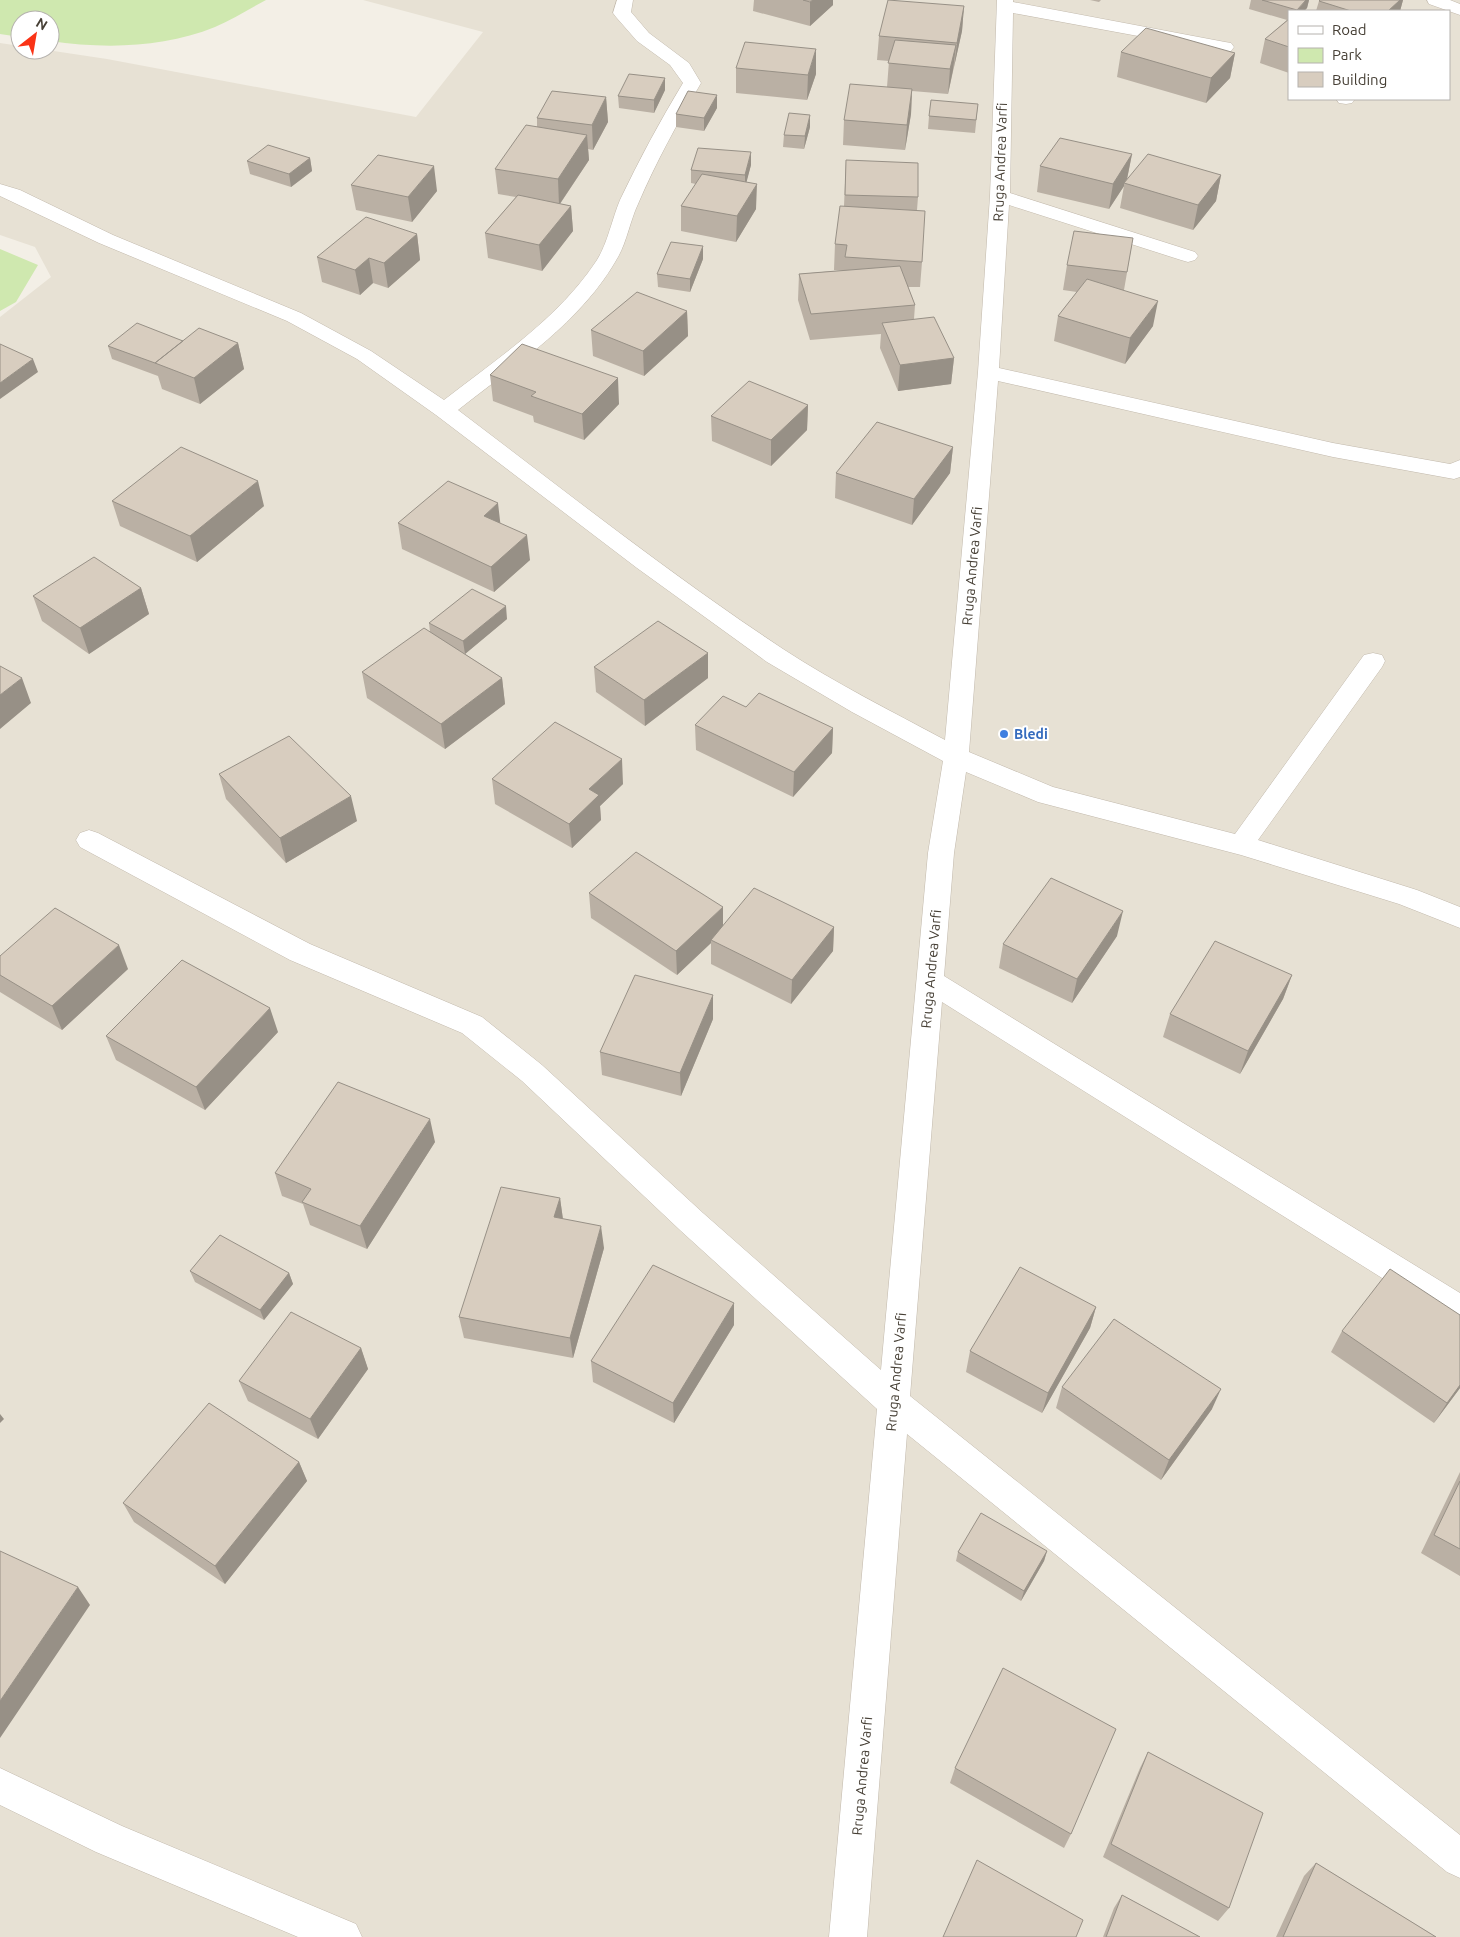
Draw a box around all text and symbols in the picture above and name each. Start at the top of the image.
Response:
north arrow [10,10,60,60]
legend [1288,10,1450,100]
text: N [33,14,50,33]
text: Road [1332,21,1367,38]
text: Park [1332,46,1362,63]
text: Building [1332,71,1387,88]
street label: Rruga Andrea Varfi [990,102,1010,222]
street label: Rruga Andrea Varfi [959,506,985,626]
place label: Bledi [1014,726,1048,742]
marker: Bledi [998,728,1010,740]
street label: Rruga Andrea Varfi [918,909,944,1029]
street label: Rruga Andrea Varfi [883,1312,909,1432]
street label: Rruga Andrea Varfi [849,1716,875,1836]

